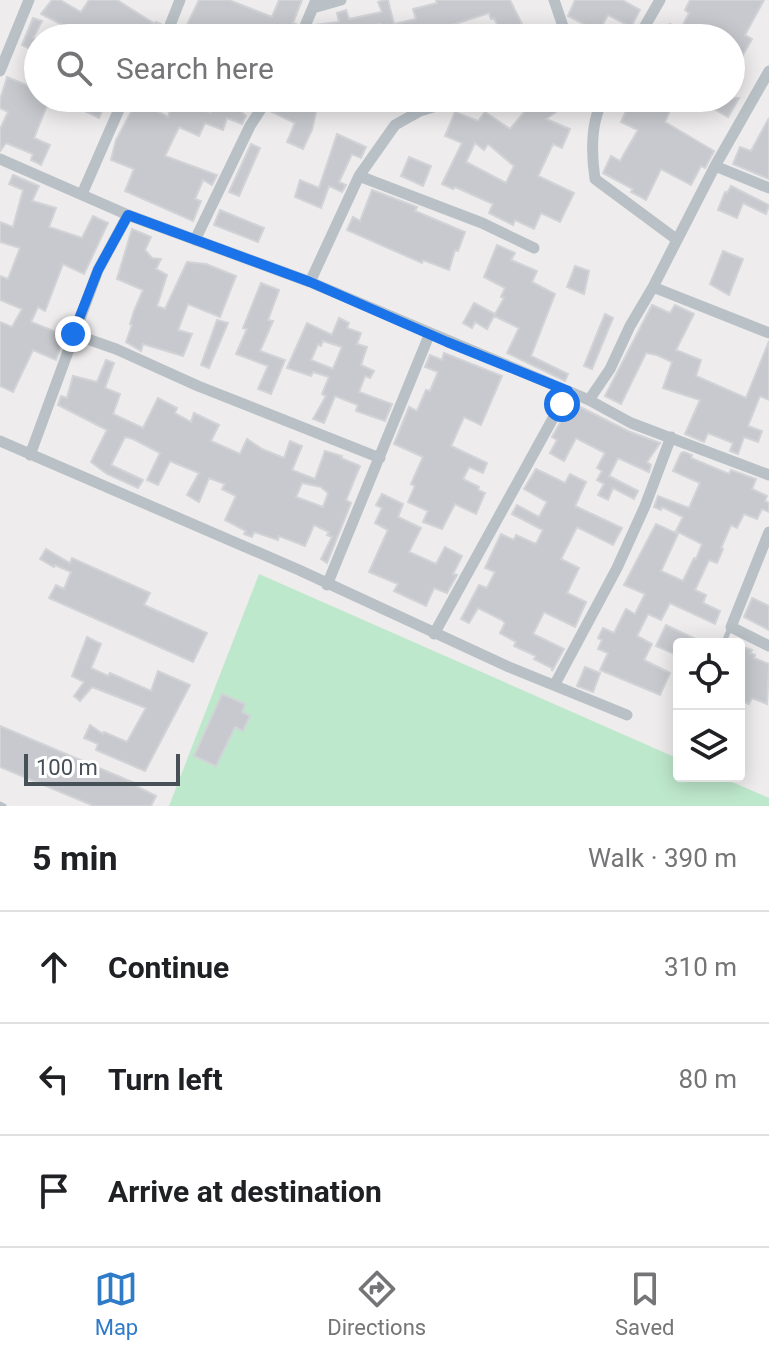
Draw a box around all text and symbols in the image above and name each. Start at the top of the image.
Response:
search box [24,24,745,112]
icon: search [52,46,96,90]
text: Search here [116,51,274,86]
route end [55,316,91,352]
route start [544,386,580,422]
map controls [673,638,745,782]
button: locate [673,638,745,710]
button: layers [673,710,745,782]
scale bar [24,750,180,786]
text: 100 m [36,755,98,780]
text: 5 min [32,838,117,878]
text: Walk · 390 m [588,843,737,873]
icon: ahead [32,945,76,989]
text: Continue [108,950,229,985]
text: 310 m [664,952,737,982]
icon: left [32,1057,76,1101]
text: Turn left [108,1062,223,1097]
text: 80 m [679,1064,737,1094]
icon: arrive [32,1169,76,1213]
text: Arrive at destination [108,1174,382,1209]
tab: Map [94,1267,138,1340]
tab: Directions [327,1267,426,1340]
tab: Saved [615,1267,675,1340]

